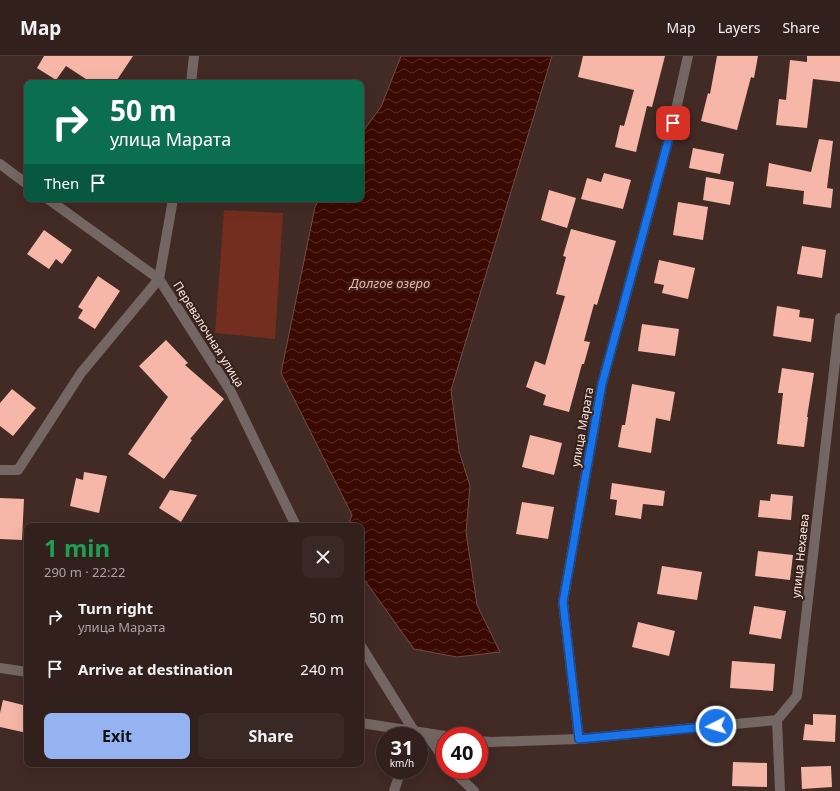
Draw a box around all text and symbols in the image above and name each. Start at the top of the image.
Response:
text: Map [20,15,61,41]
text: Map [667,18,696,37]
text: Layers [718,18,760,37]
text: Share [782,18,820,37]
text: 50 m [110,91,177,129]
icon: right [44,96,96,148]
pin [656,106,690,140]
icon: arrive [662,112,684,134]
text: улица Марата [110,127,231,151]
icon: arrive [87,172,109,194]
text: Then [44,173,79,193]
water label: Долгое озеро [348,274,430,292]
street label: Перевалочная улица [169,278,249,390]
street label: улица Марата [567,386,597,468]
street label: улица Нехаева [787,513,813,599]
text: 1 min [44,531,110,564]
button: close [302,536,344,578]
text: 290 m · 22:22 [44,563,125,581]
text: Turn right [78,598,153,618]
icon: right [44,606,66,628]
text: 50 m [309,607,344,627]
text: улица Марата [78,618,166,636]
icon: arrive [44,658,66,680]
text: Arrive at destination [78,659,233,679]
text: 240 m [300,659,344,679]
position arrow [695,705,737,747]
button: Exit [44,713,190,759]
button: Share [198,713,344,759]
speed limit sign: 40 [436,727,488,779]
text: 31 [391,734,413,761]
text: km/h [390,756,414,770]

